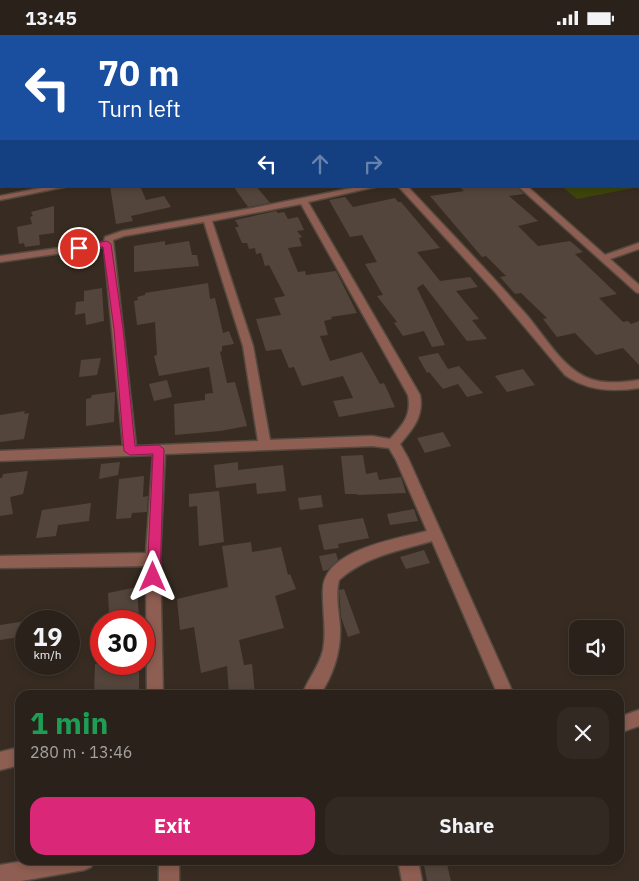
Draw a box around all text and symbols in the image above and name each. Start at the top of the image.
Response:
text: 13:45 [25,6,77,30]
text: 70 m [98,50,180,96]
icon: left [15,55,80,120]
text: Turn left [98,94,181,123]
icon: left [253,150,281,178]
icon: ahead [306,150,334,178]
icon: right [359,150,387,178]
pin [58,227,100,269]
icon: arrive [65,234,93,262]
position arrow [126,550,178,602]
speed limit sign: 30 [90,610,155,675]
text: 19 [32,620,63,653]
map controls [569,620,624,675]
button: sound [569,620,624,675]
text: km/h [33,647,62,662]
text: 1 min [30,703,108,742]
button: close [557,707,609,759]
text: 280 m · 13:46 [30,742,132,762]
button: Exit [30,797,315,855]
button: Share [325,797,609,855]

